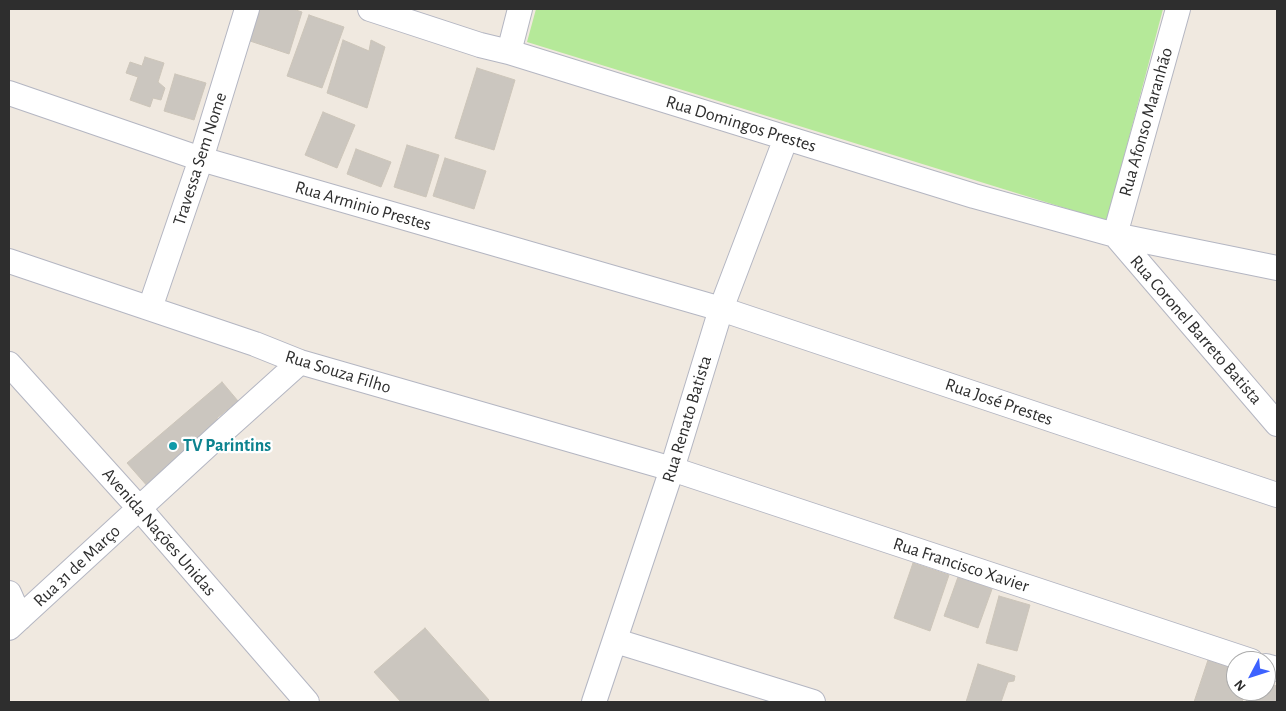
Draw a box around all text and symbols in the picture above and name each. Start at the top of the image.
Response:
street label: Rua Afonso Maranhão [1114,45,1178,199]
street label: Travessa Sem Nome [168,90,232,228]
street label: Rua Domingos Prestes [663,91,819,157]
street label: Rua Arminio Prestes [292,176,434,236]
street label: Rua Coronel Barreto Batista [1125,251,1267,409]
street label: Rua Souza Filho [282,346,394,398]
street label: Rua Renato Batista [657,353,717,485]
street label: Rua José Prestes [942,373,1056,431]
place label: TV Parintins [183,435,271,457]
marker: TV Parintins [167,440,179,452]
street label: Avenida Nações Unidas [97,463,221,601]
street label: Rua 31 de Março [29,520,125,612]
street label: Rua Francisco Xavier [890,533,1032,597]
north arrow [1226,651,1276,701]
text: N [1232,677,1249,693]

